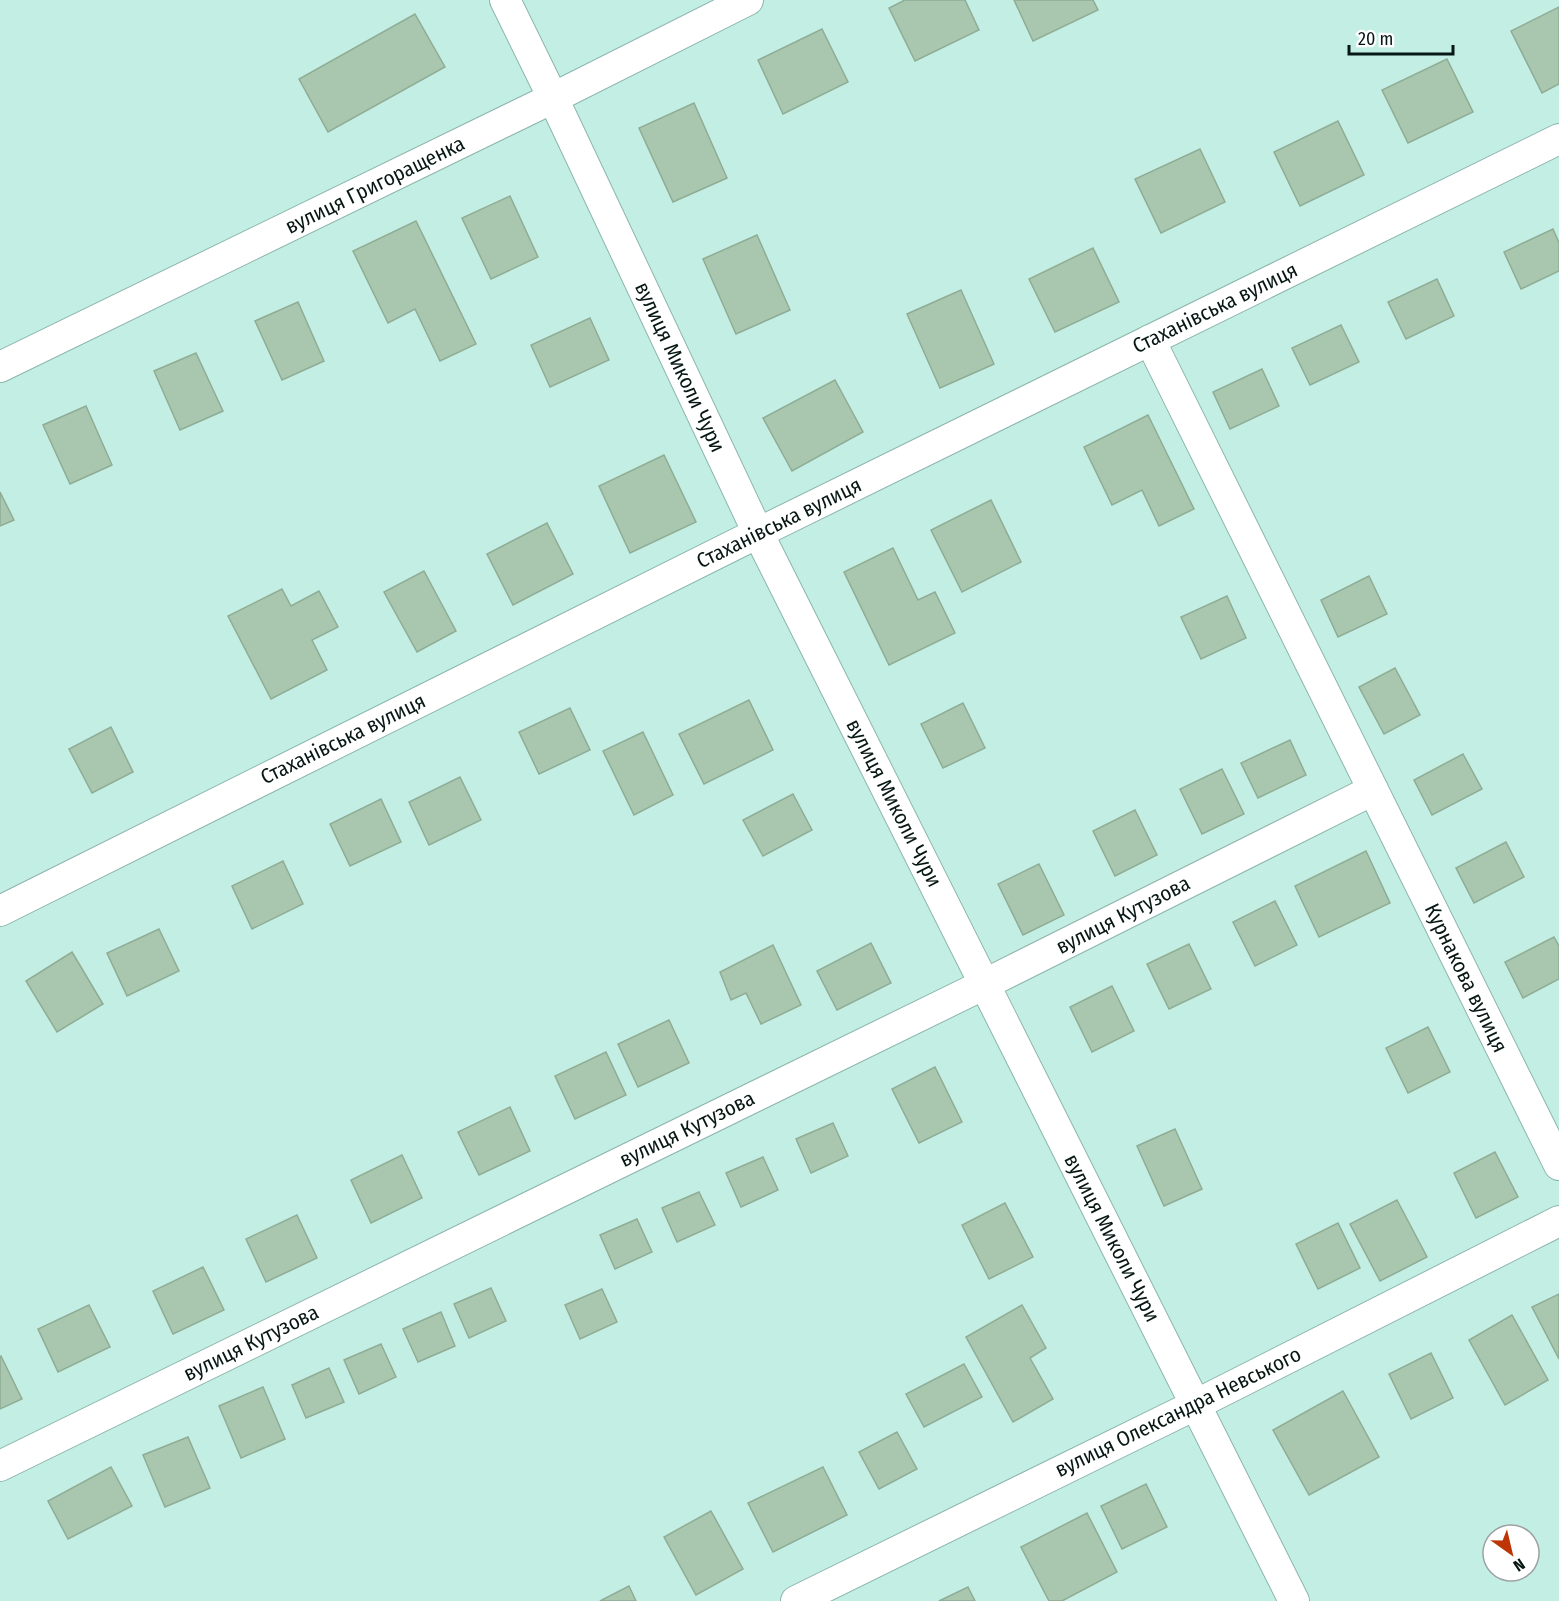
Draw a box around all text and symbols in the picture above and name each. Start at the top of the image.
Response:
scale bar [1349,18,1452,56]
text: 20 m [1358,28,1393,50]
street label: вулиця Григоращенка [281,130,469,240]
street label: Стаханівська вулиця [1128,257,1302,359]
street label: вулиця Миколи Чури [629,278,731,456]
street label: Стаханівська вулиця [692,472,866,574]
street label: Стаханівська вулиця [256,688,430,790]
street label: вулиця Миколи Чури [840,715,948,891]
street label: вулиця Кутузова [1052,870,1194,960]
street label: Курнакова вулиця [1419,899,1513,1057]
street label: вулиця Кутузова [615,1085,759,1173]
street label: вулиця Миколи Чури [1058,1150,1166,1326]
street label: вулиця Кутузова [179,1299,323,1387]
street label: вулиця Олександра Невського [1051,1341,1305,1483]
north arrow [1481,1523,1541,1583]
text: N [1510,1554,1528,1576]

